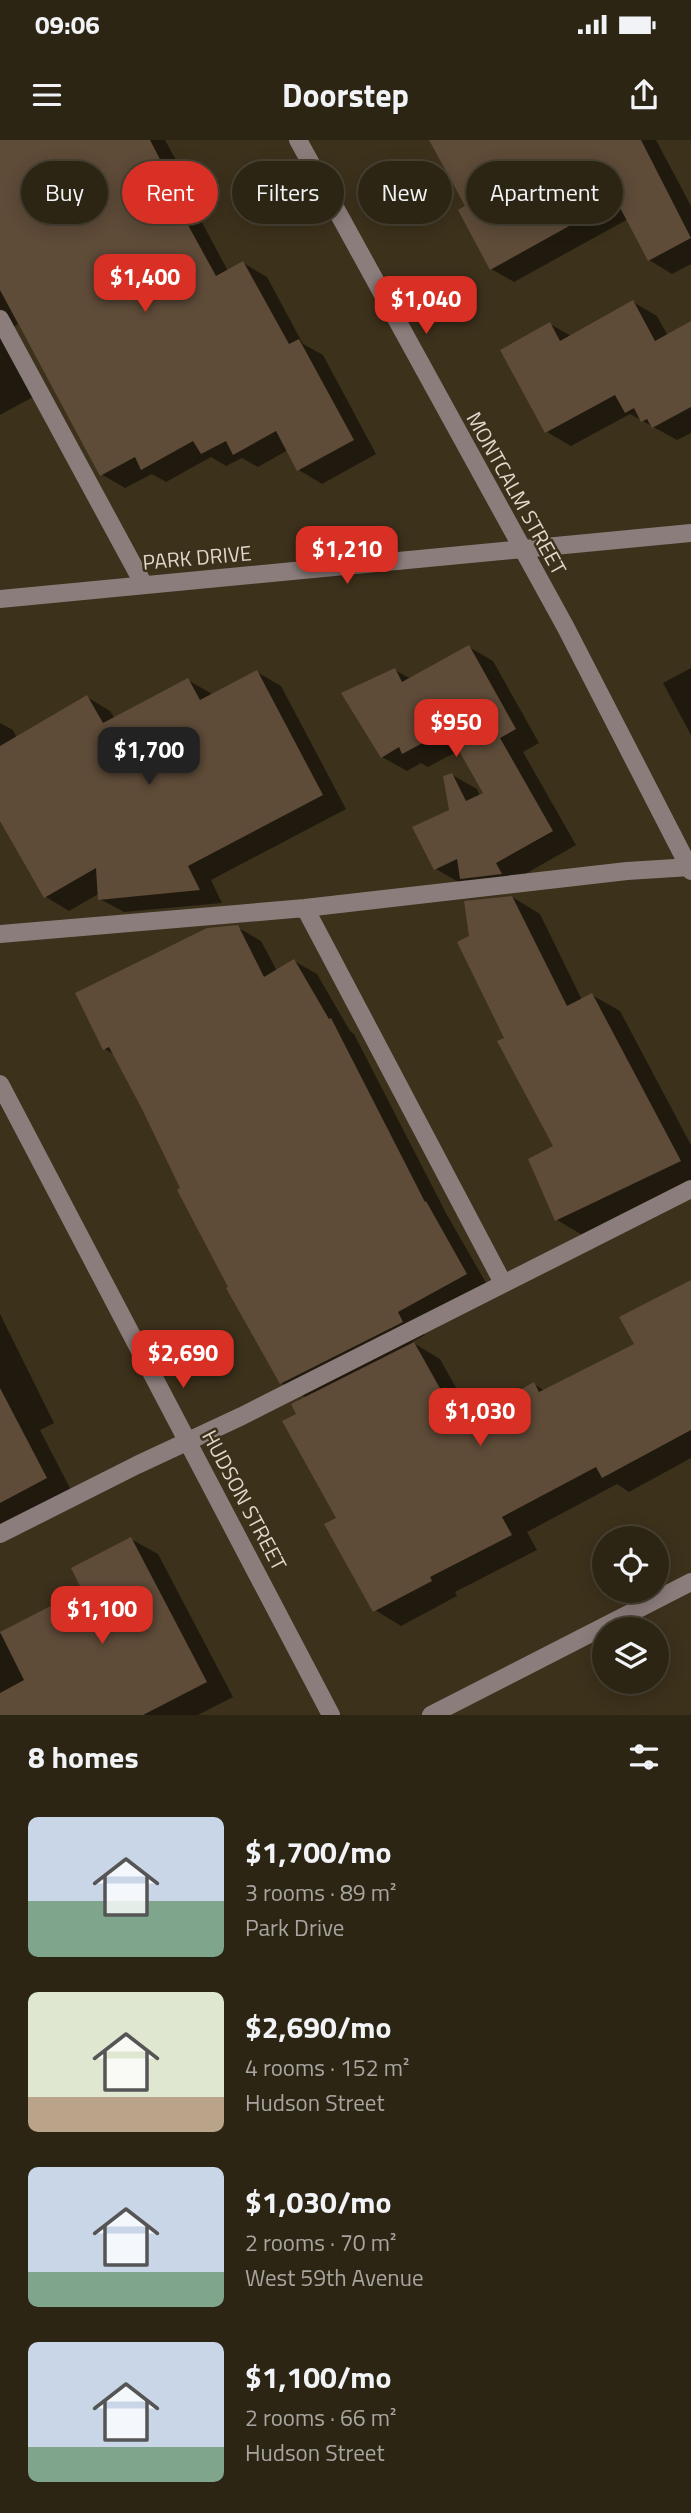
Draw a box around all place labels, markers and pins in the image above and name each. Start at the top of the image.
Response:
pin: $1,400 [88,254,202,314]
pin: $1,040 [369,276,483,336]
pin: $1,210 [290,526,404,586]
pin: $950 [415,700,497,759]
pin: $1,700 [92,728,206,787]
pin: $2,690 [126,1330,240,1390]
pin: $1,030 [423,1388,537,1448]
pin: $1,100 [45,1586,159,1646]

